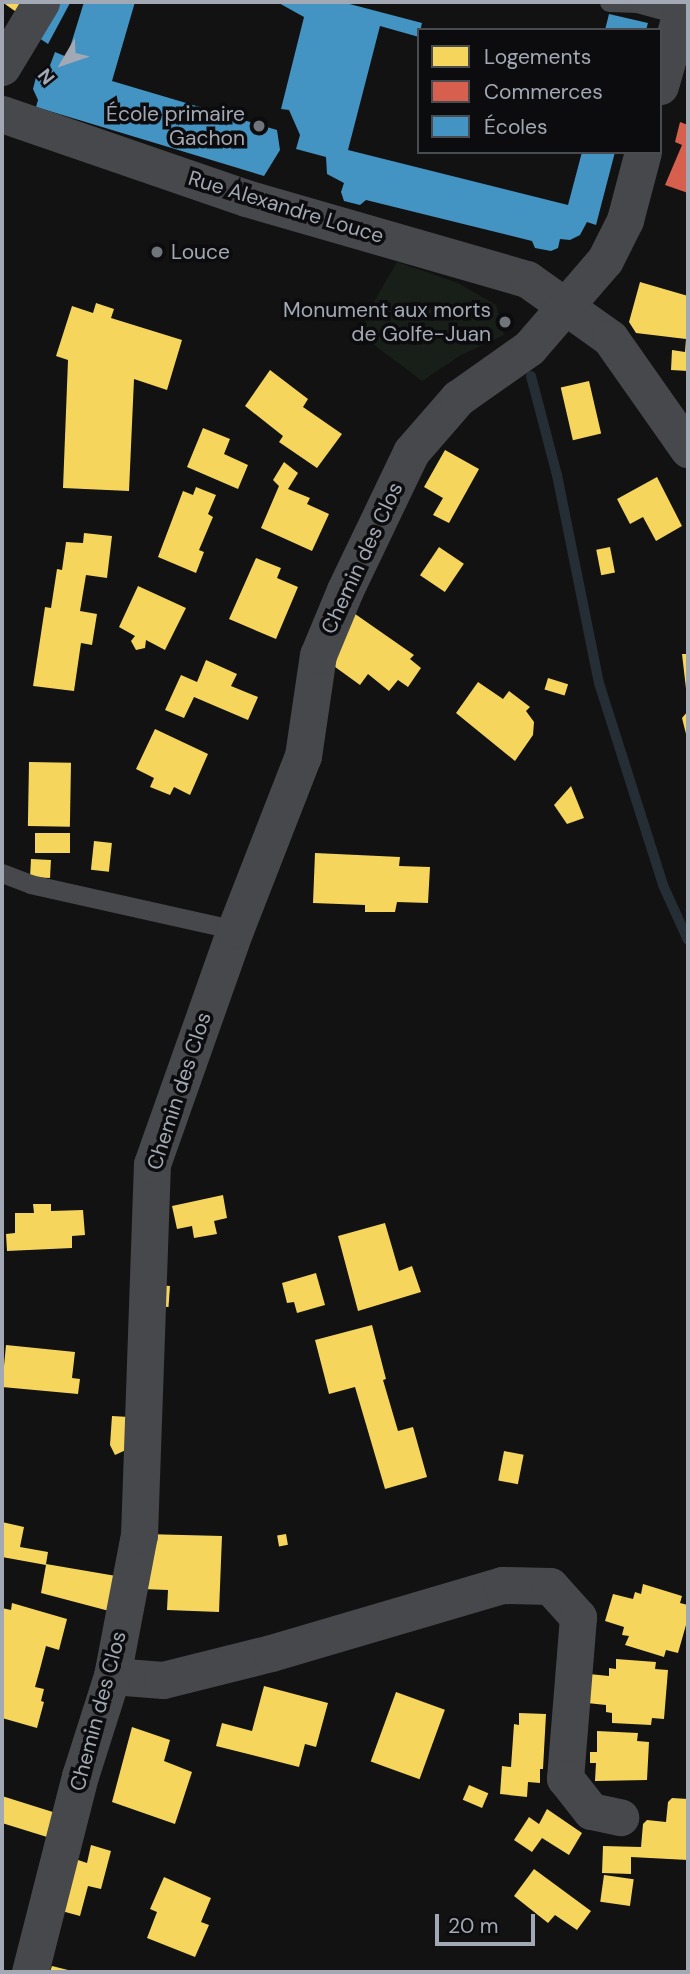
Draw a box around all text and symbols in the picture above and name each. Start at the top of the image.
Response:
north arrow [28,28,98,98]
legend [417,28,662,154]
text: Logements [484,43,591,71]
text: N [32,63,60,90]
text: Commerces [484,78,603,106]
place label: École primaire Gachon [106,101,245,151]
text: Écoles [484,113,547,141]
marker: École primaire Gachon [251,118,267,134]
street label: Rue Alexandre Louce [185,165,387,249]
place label: Louce [171,239,230,265]
marker: Louce [149,244,165,260]
place label: Monument aux morts de Golfe-Juan [283,297,491,347]
marker: Monument aux morts de Golfe-Juan [497,314,513,330]
street label: Chemin des Clos [316,478,408,638]
street label: Chemin des Clos [142,1009,216,1173]
street label: Chemin des Clos [65,1628,131,1794]
scale bar [438,1900,538,1944]
text: 20 m [448,1912,499,1940]

